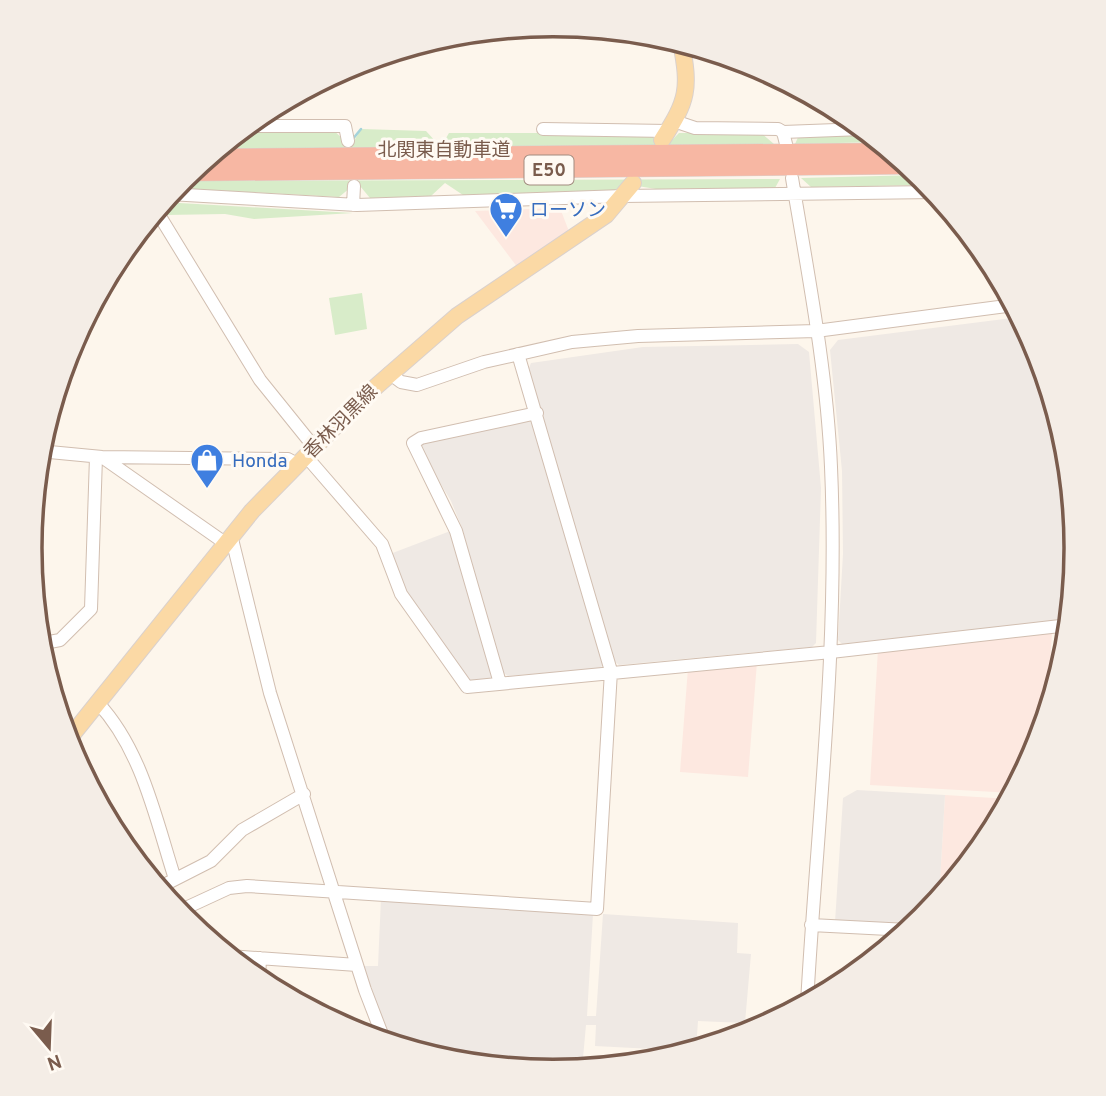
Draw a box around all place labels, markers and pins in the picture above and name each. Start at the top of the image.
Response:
supermarket icon: ローソン [487,190,525,239]
place label: ローソン [530,199,606,223]
shop icon: Honda [188,441,226,490]
place label: Honda [232,450,288,474]

